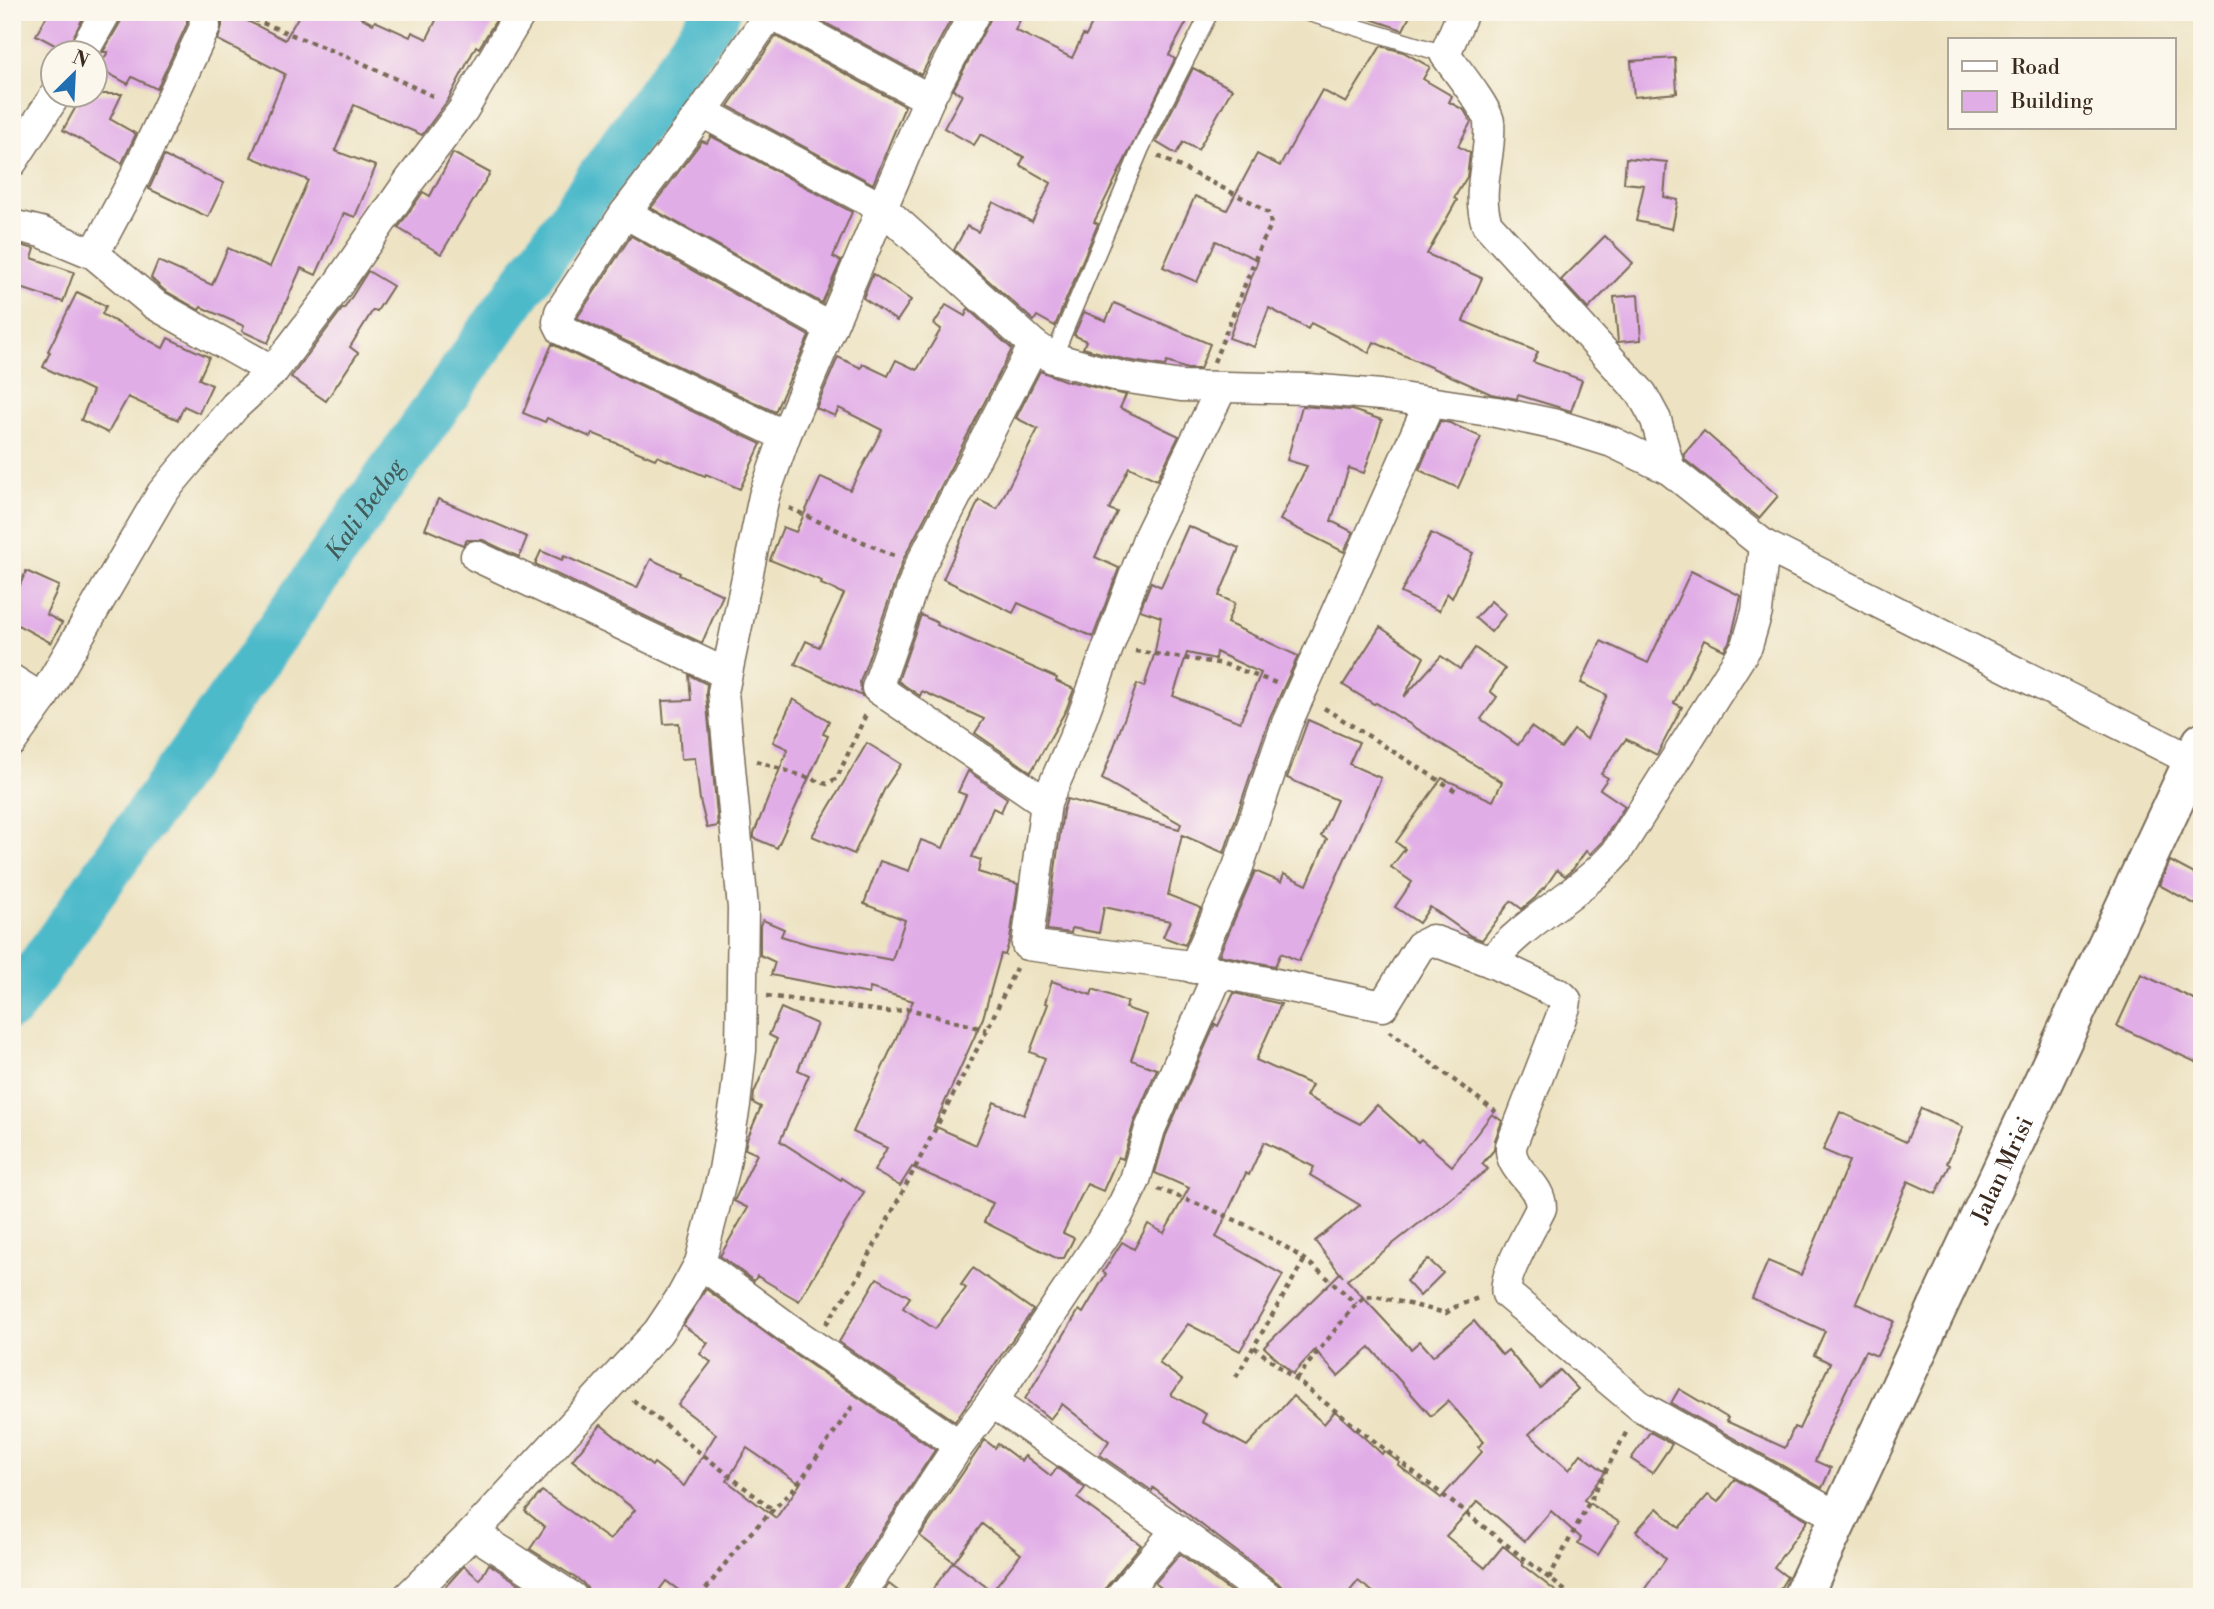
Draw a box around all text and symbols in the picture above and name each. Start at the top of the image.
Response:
north arrow [38,38,108,108]
legend [1948,38,2176,130]
text: N [69,45,92,73]
text: Road [2011,55,2060,81]
text: Building [2010,89,2093,115]
water label: Kali Bedog [319,452,412,566]
street label: Jalan Mrisi [1966,1112,2040,1229]

